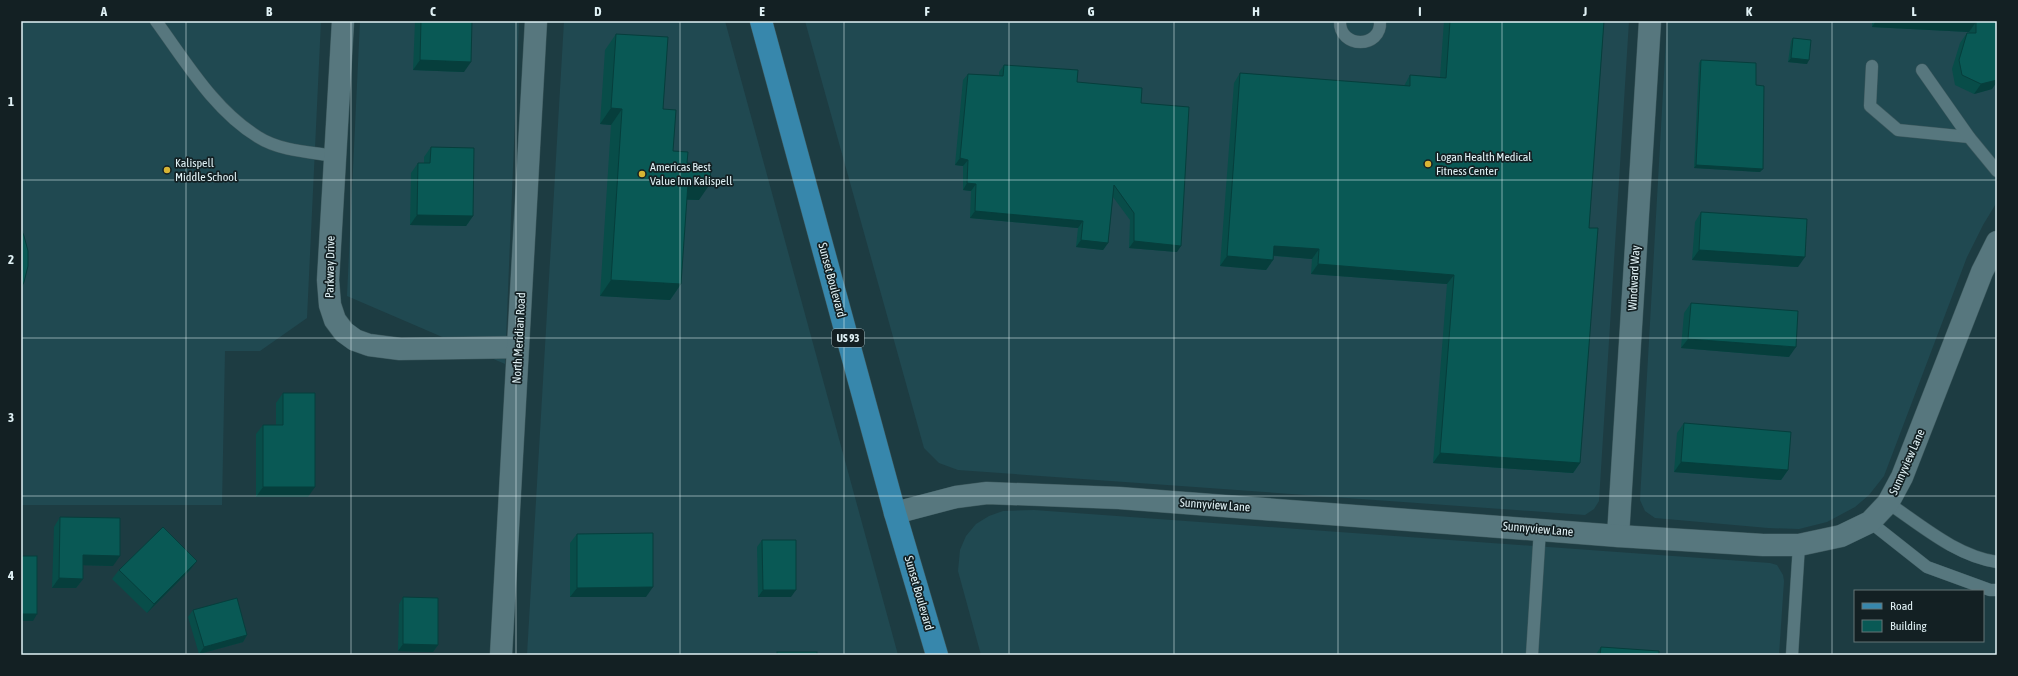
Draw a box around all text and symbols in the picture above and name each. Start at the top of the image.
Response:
text: A [100,4,108,19]
text: B [266,4,273,19]
text: C [430,4,436,19]
text: D [594,4,602,19]
text: E [759,4,765,19]
text: F [924,4,930,19]
text: G [1088,4,1095,19]
text: H [1252,4,1260,19]
text: I [1418,4,1422,19]
text: J [1582,4,1587,19]
text: K [1746,4,1753,19]
text: L [1911,4,1917,19]
text: 1 [8,94,14,109]
place label: Logan Health Medical Fitness Center [1436,150,1532,178]
place label: Kalispell Middle School [175,156,238,184]
marker: Logan Health Medical Fitness Center [1423,159,1433,169]
place label: Americas Best Value Inn Kalispell [650,160,733,188]
marker: Kalispell Middle School [162,165,172,175]
marker: Americas Best Value Inn Kalispell [637,169,647,179]
street label: Parkway Drive [322,236,338,298]
street label: Sunset Boulevard [815,241,849,319]
street label: Windward Way [1625,245,1643,311]
text: 2 [8,252,14,267]
street label: North Meridian Road [510,292,528,384]
road number: US 93 [832,329,864,347]
text: 3 [8,410,14,425]
street label: Sunnyview Lane [1886,427,1928,497]
street label: Sunnyview Lane [1179,496,1251,514]
street label: Sunnyview Lane [1502,519,1574,539]
street label: Sunset Boulevard [902,554,936,632]
text: 4 [7,568,14,583]
legend [1854,590,1984,642]
text: Road [1890,599,1913,613]
text: Building [1890,619,1928,633]

